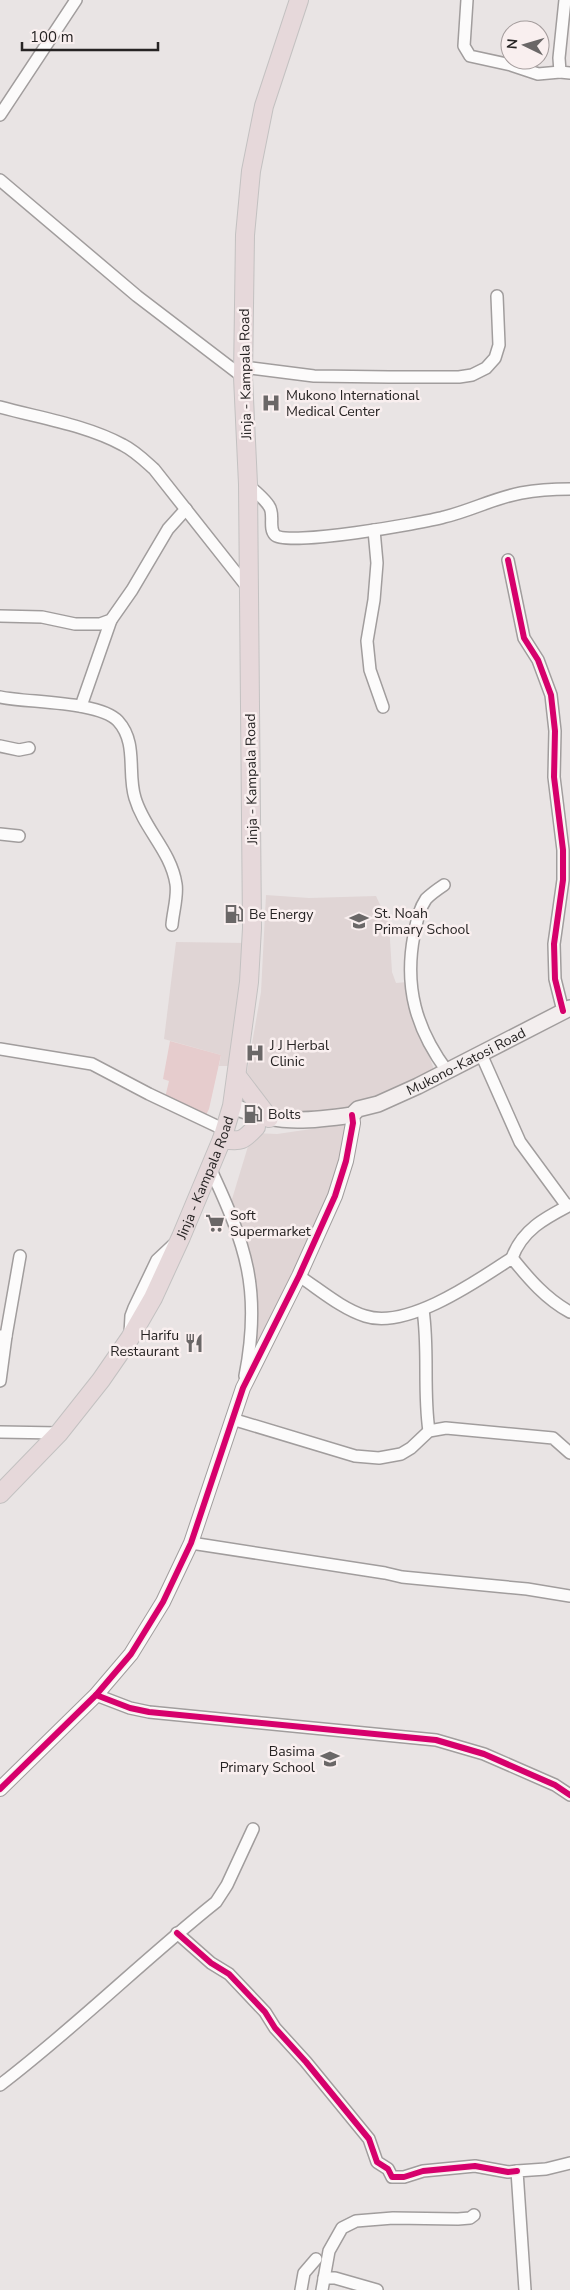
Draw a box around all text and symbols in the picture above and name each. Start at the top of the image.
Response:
scale bar [22,20,159,52]
north arrow [500,20,550,70]
text: 100 m [30,27,74,47]
text: N [503,38,522,50]
street label: Jinja - Kampala Road [235,308,256,441]
place label: Mukono International Medical Center [286,386,420,421]
hospital icon: Mukono International Medical Center [260,392,282,414]
street label: Jinja - Kampala Road [241,713,262,846]
fuel station icon: Be Energy [223,903,245,925]
place label: St. Noah Primary School [374,904,470,939]
place label: Be Energy [249,905,314,924]
school or university icon: St. Noah Primary School [348,910,370,932]
street label: Mukono-Katosi Road [404,1023,529,1100]
place label: J J Herbal Clinic [269,1036,330,1071]
hospital icon: J J Herbal Clinic [244,1042,266,1064]
fuel station icon: Bolts [242,1103,264,1125]
place label: Bolts [268,1105,301,1124]
street label: Jinja - Kampala Road [172,1114,238,1243]
place label: Soft Supermarket [230,1206,311,1241]
supermarket icon: Soft Supermarket [204,1212,226,1234]
place label: Harifu Restaurant [110,1326,179,1361]
restaurant icon: Harifu Restaurant [183,1332,205,1354]
place label: Basima Primary School [220,1742,316,1777]
school or university icon: Basima Primary School [319,1748,341,1770]

